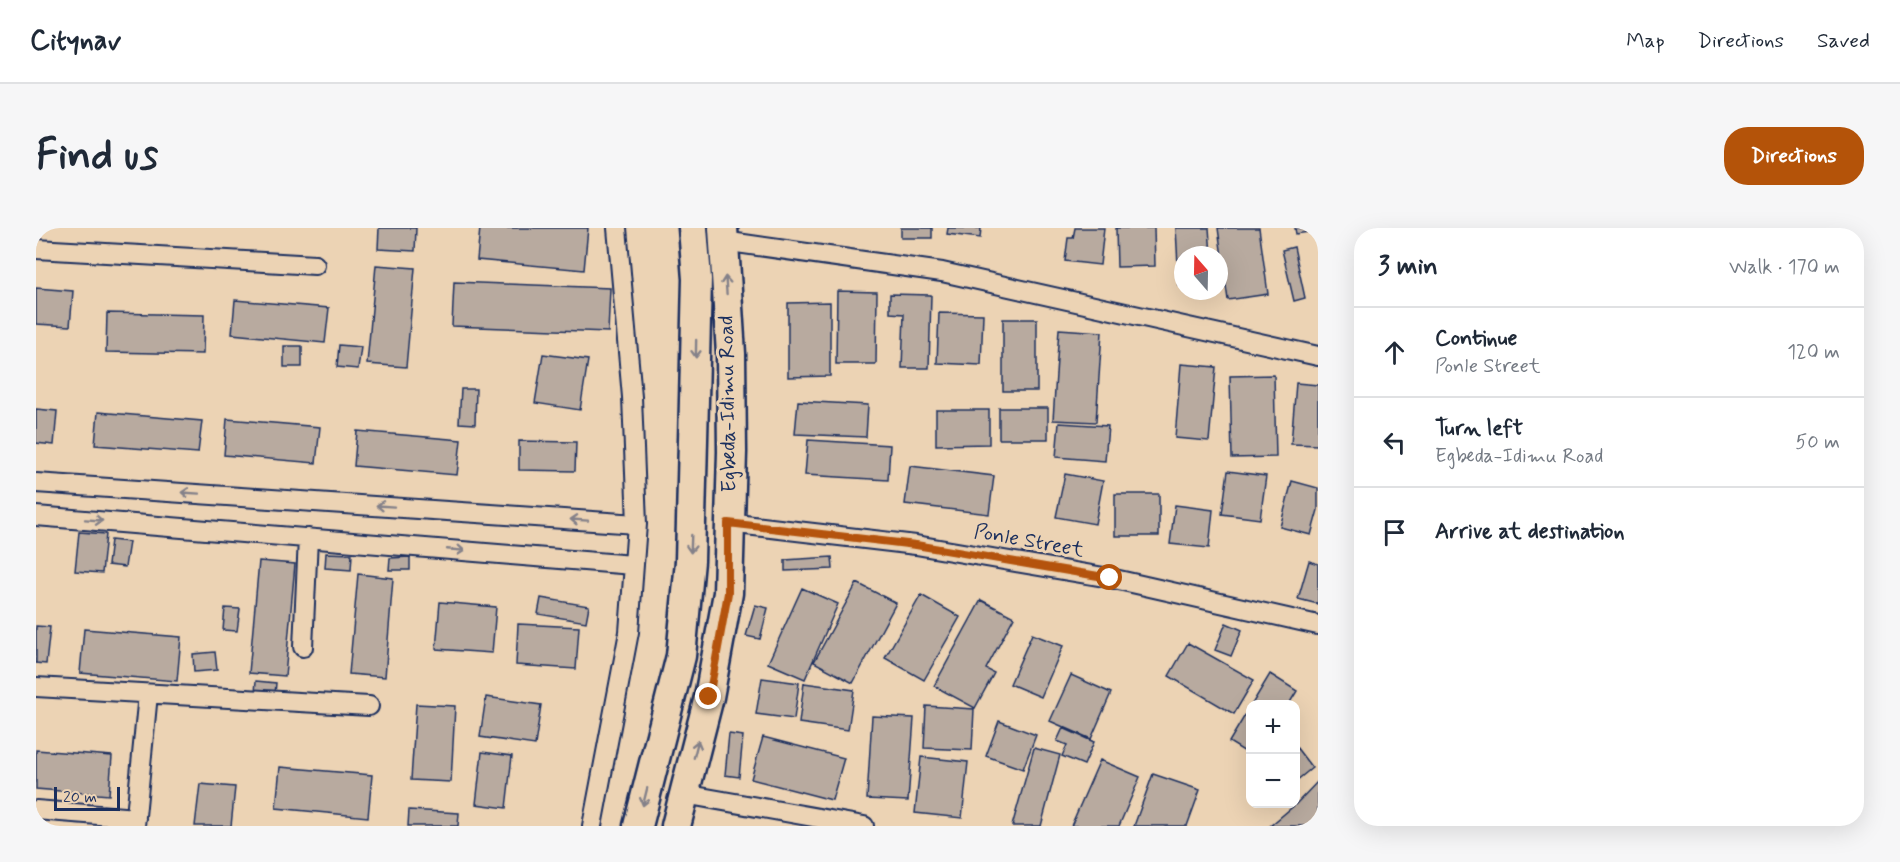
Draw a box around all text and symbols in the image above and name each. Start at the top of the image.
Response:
text: Citynav [30,23,121,60]
text: Map [1626,27,1665,55]
text: Directions [1698,27,1784,55]
text: Saved [1817,27,1870,55]
button: Directions [1724,127,1864,185]
text: Find us [36,129,158,184]
north arrow [1174,246,1228,300]
text: 3 min [1378,250,1438,284]
text: Walk · 170 m [1729,254,1840,281]
one-way arrow [720,275,731,295]
street label: Egbeda-Idimu Road [712,315,744,493]
text: Continue [1435,325,1517,353]
icon: ahead [1378,336,1411,369]
one-way arrow [691,339,702,359]
text: 120 m [1787,339,1840,366]
text: Ponle Street [1435,353,1541,380]
text: Turn left [1435,415,1523,443]
icon: left [1378,426,1411,459]
text: 50 m [1795,429,1840,456]
text: Egbeda-Idimu Road [1435,443,1604,470]
one-way arrow [180,487,200,498]
one-way arrow [375,501,395,512]
one-way arrow [570,514,590,525]
one-way arrow [84,515,104,526]
icon: arrive [1378,516,1411,549]
street label: Ponle Street [972,518,1087,565]
text: Arrive at destination [1435,518,1625,546]
one-way arrow [685,534,696,554]
one-way arrow [446,545,466,556]
route start [1096,564,1122,590]
route end [695,683,721,709]
map controls [1246,700,1300,808]
button: + [1246,700,1300,754]
one-way arrow [690,740,702,759]
button: − [1246,754,1300,808]
scale bar [54,784,120,812]
text: 20 m [63,787,97,808]
one-way arrow [639,788,651,807]

